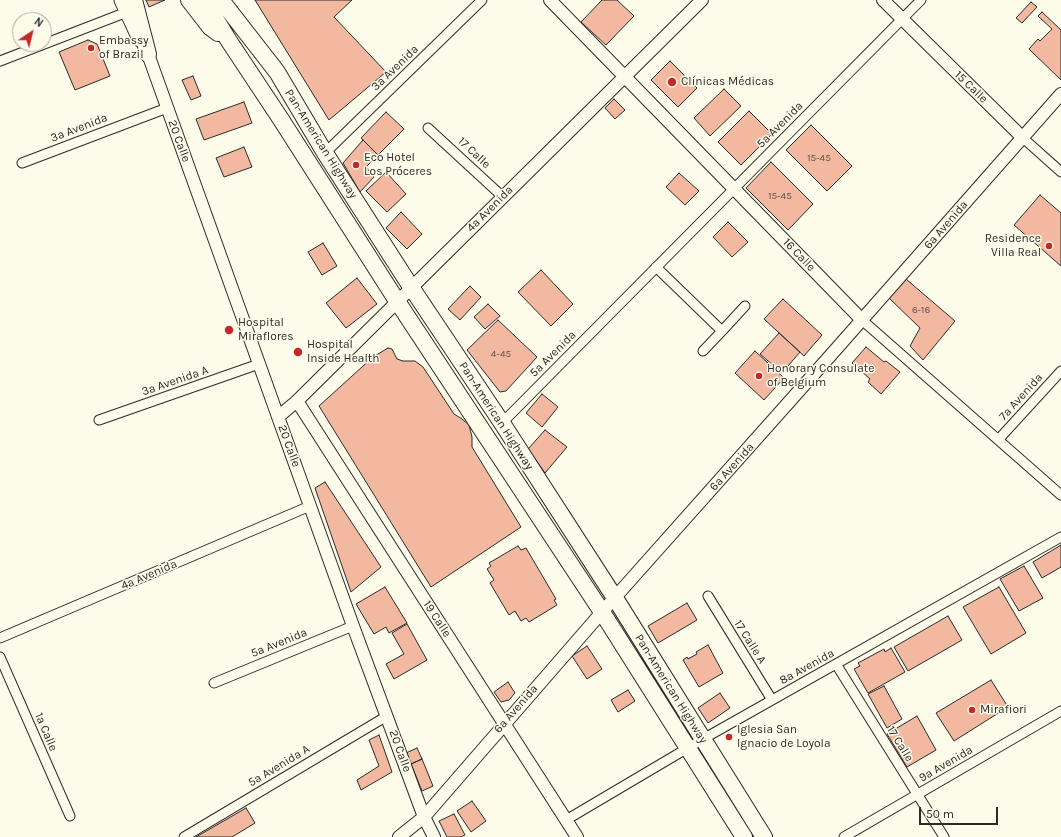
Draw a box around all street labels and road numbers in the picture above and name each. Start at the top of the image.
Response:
street label: 3a Avenida [368,42,422,94]
street label: 15 Calle [951,68,991,106]
street label: Pan-American Highway [281,87,361,201]
street label: 5a Avenida [754,99,806,151]
street label: 3a Avenida [48,111,110,145]
street label: 20 Calle [165,118,193,164]
street label: 17 Calle [455,134,493,172]
street label: 4a Avenida [464,183,516,235]
street label: 6a Avenida [921,198,971,252]
street label: 16 Calle [780,235,818,275]
street label: 5a Avenida [527,328,579,380]
street label: Pan-American Highway [456,359,536,473]
street label: 3a Avenida A [140,363,210,399]
street label: 7a Avenida [996,370,1046,424]
street label: 20 Calle [275,423,303,469]
street label: 6a Avenida [707,440,757,494]
street label: 4a Avenida [119,557,179,593]
street label: 19 Calle [420,598,454,640]
street label: 17 Calle A [731,617,769,667]
street label: 5a Avenida [249,625,309,661]
street label: Pan-American Highway [631,632,711,746]
street label: 8a Avenida [777,646,837,688]
street label: 6a Avenida [491,682,541,736]
street label: 1a Calle [32,711,60,753]
street label: 17 Calle [883,724,917,764]
street label: 20 Calle [386,728,414,774]
street label: 5a Avenida A [246,742,312,790]
street label: 9a Avenida [917,743,975,785]

